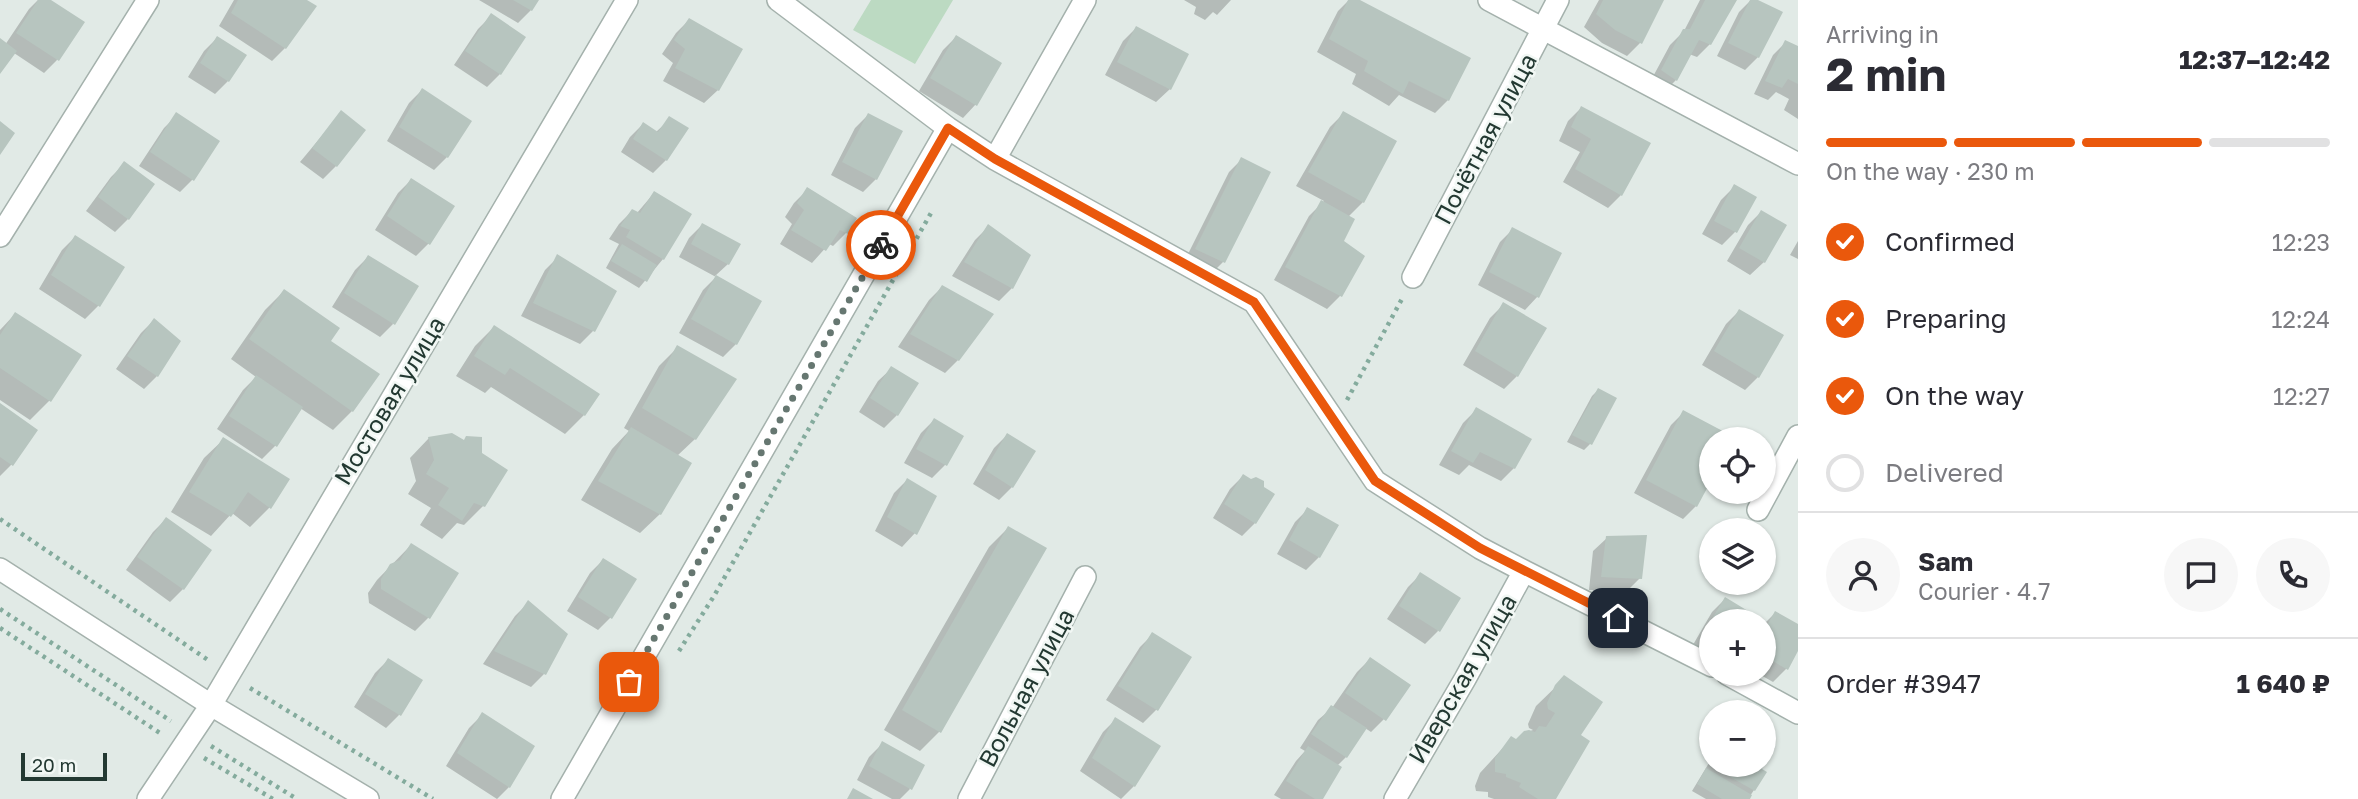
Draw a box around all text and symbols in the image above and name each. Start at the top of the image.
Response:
text: Arriving in [1826,20,1939,48]
text: 12:37–12:42 [2179,44,2330,75]
text: 2 min [1826,46,1946,101]
street label: Почётная улица [1427,48,1542,229]
text: On the way · 230 m [1826,157,2035,185]
courier [846,210,916,280]
icon: check [1826,223,1864,261]
icon: bike [862,226,900,264]
text: Confirmed [1885,226,2015,257]
text: 12:23 [2272,228,2330,256]
icon: check [1826,300,1864,338]
text: Preparing [1885,303,2007,334]
text: 12:24 [2271,305,2330,333]
street label: Мостовая улица [327,311,450,490]
icon: check [1826,377,1864,415]
text: On the way [1885,380,2024,411]
text: 12:27 [2273,382,2330,410]
map controls [1699,427,1776,777]
button: locate [1699,427,1776,504]
text: Delivered [1885,457,2004,488]
button: layers [1699,518,1776,595]
button: person [1826,538,1900,612]
button: chat [2164,538,2238,612]
button: phone [2256,538,2330,612]
text: Sam [1918,546,1973,577]
text: Courier · 4.7 [1918,577,2050,605]
street label: Иверская улица [1401,588,1522,768]
pin [1588,588,1648,648]
icon: home [1599,599,1637,637]
street label: Вольная улица [972,603,1080,771]
button: + [1699,609,1776,686]
pin [599,652,659,712]
icon: bag [610,663,648,701]
text: Order #3947 [1826,668,1981,699]
text: 1 640 ₽ [2236,668,2330,699]
button: − [1699,700,1776,777]
scale bar [21,750,107,782]
text: 20 m [32,753,76,776]

